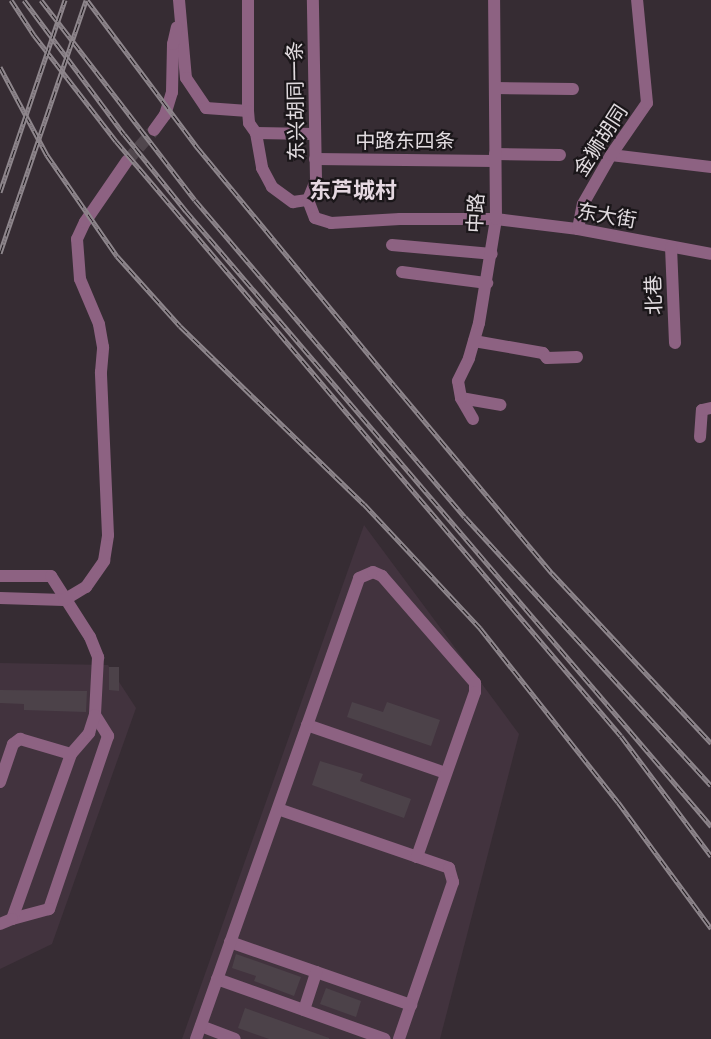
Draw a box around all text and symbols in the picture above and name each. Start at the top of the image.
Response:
street label: 东兴胡同一条 [282,41,308,161]
street label: 金狮胡同 [568,100,632,180]
street label: 中路东四条 [355,128,455,152]
district label: 东芦城村 [309,177,397,203]
street label: 中路 [462,192,488,234]
street label: 东大街 [575,198,639,232]
street label: 北巷 [640,275,666,315]

